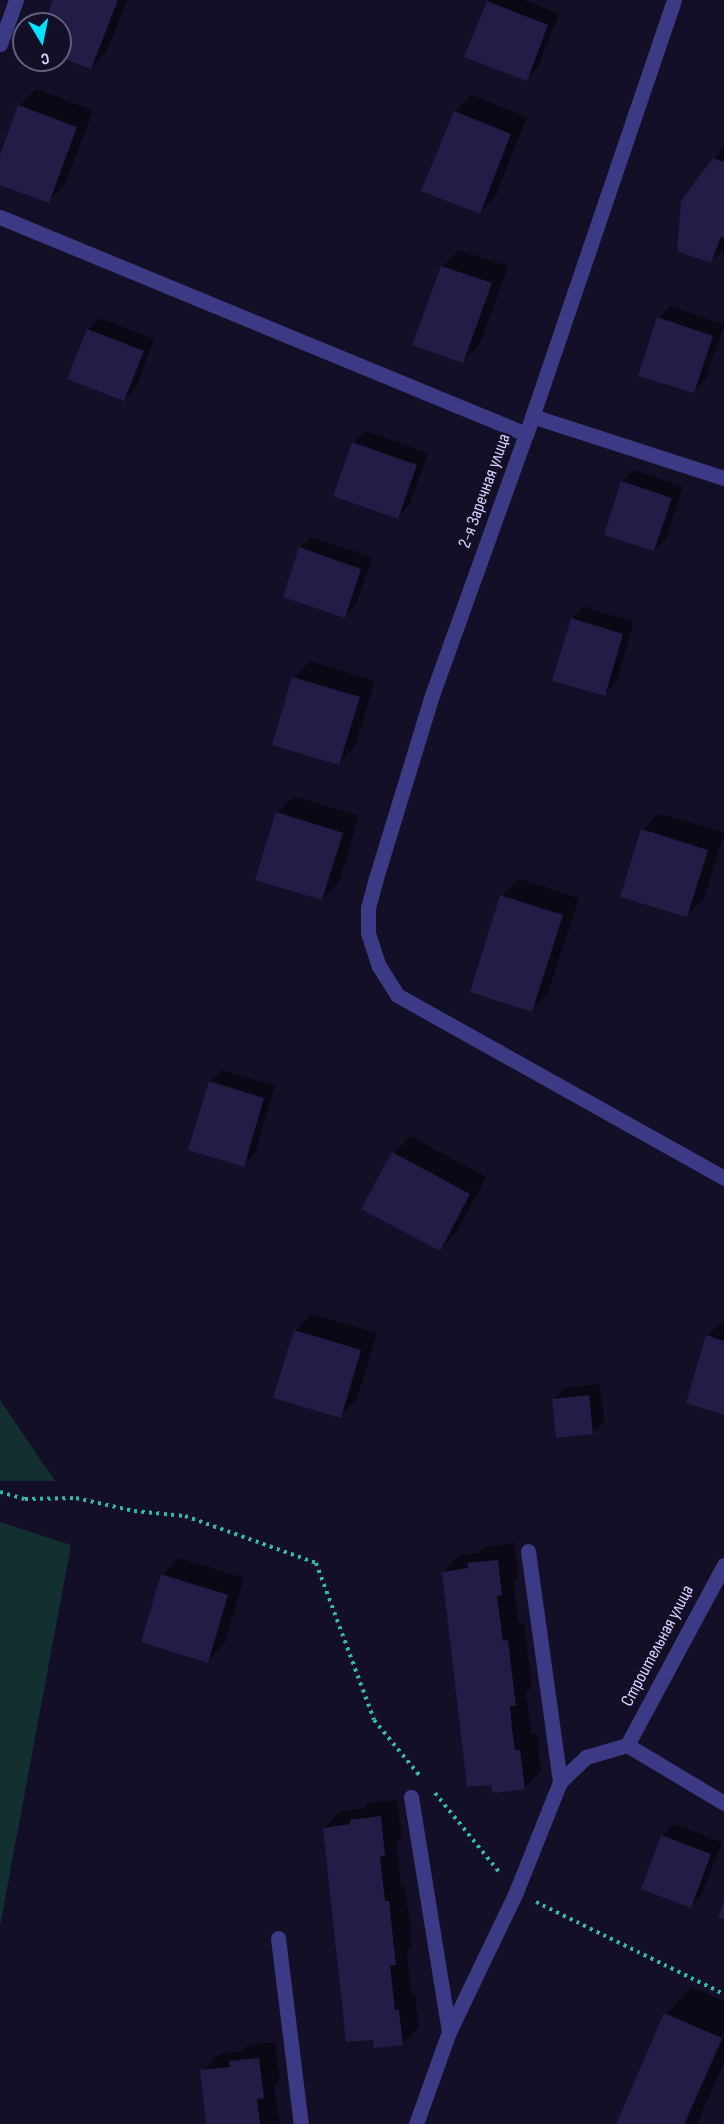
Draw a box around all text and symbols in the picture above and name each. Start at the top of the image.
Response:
north arrow [12,12,72,72]
text: С [39,48,51,68]
street label: 2-я Заречная улица [454,431,516,551]
street label: Строительная улица [617,1582,699,1710]

